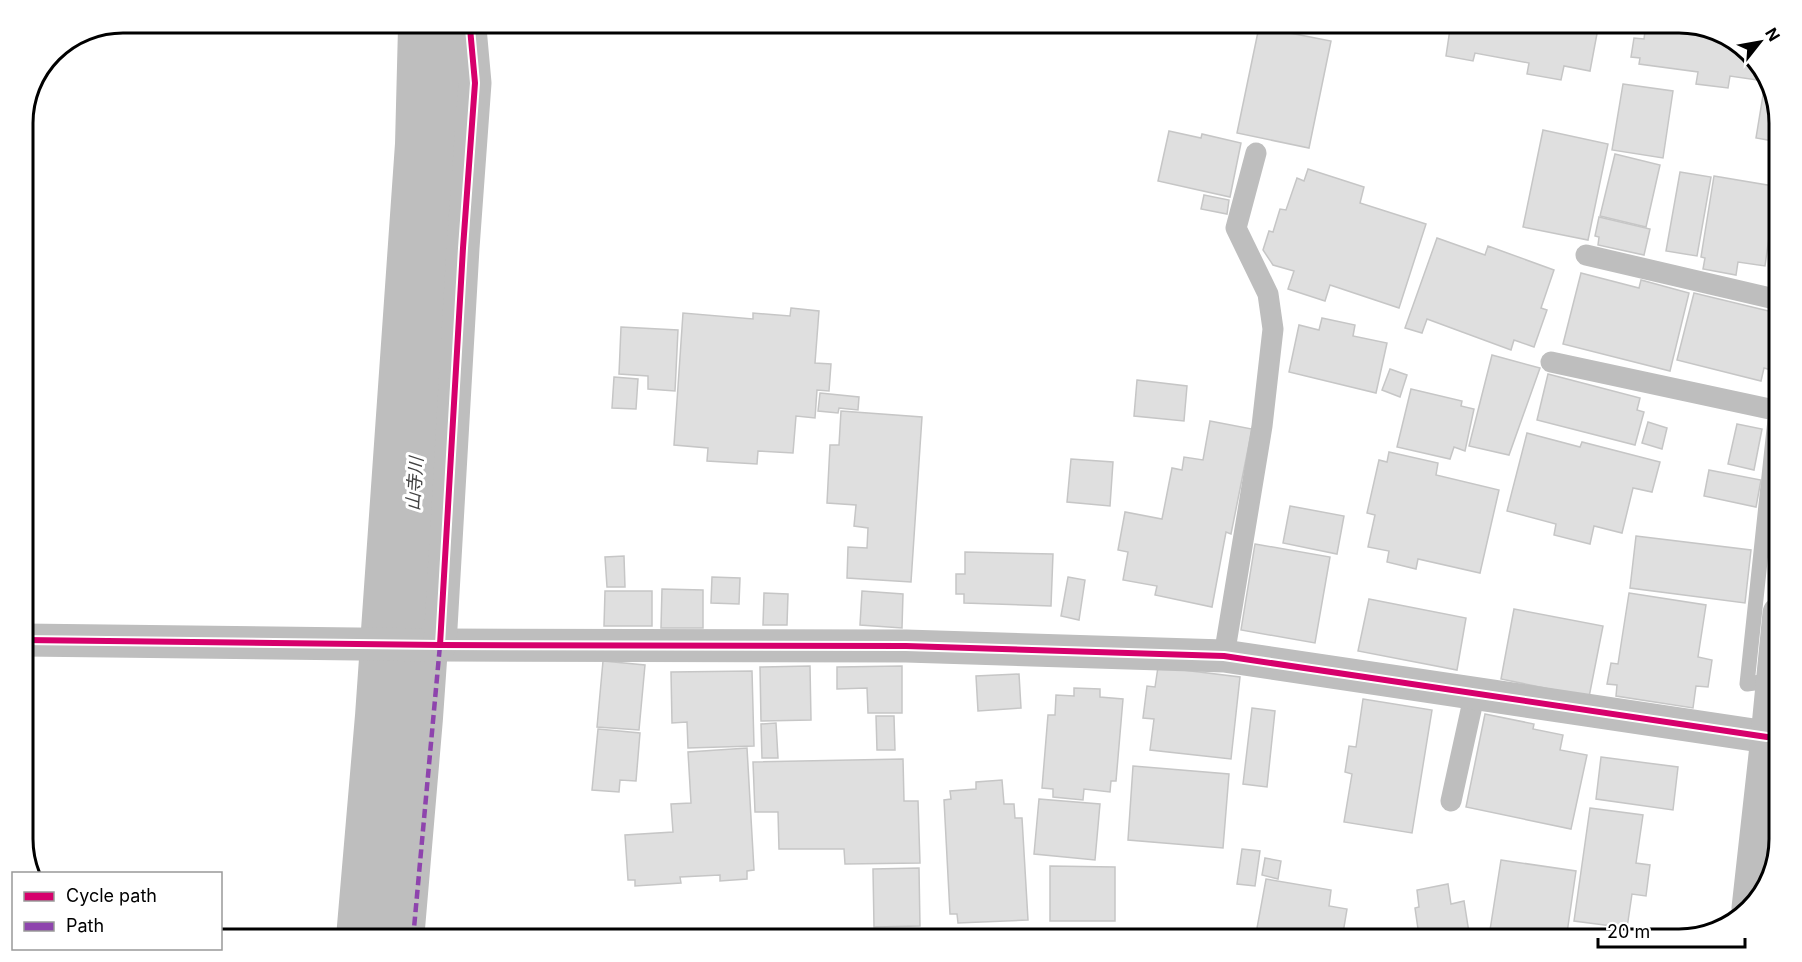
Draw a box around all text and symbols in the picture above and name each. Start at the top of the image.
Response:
north arrow [1730,12,1790,72]
text: N [1761,24,1785,45]
water label: 山寺川 [402,454,427,512]
legend [12,872,222,950]
text: Cycle path [66,885,157,906]
scale bar [1598,911,1745,949]
text: Path [66,915,104,936]
text: 20 m [1607,921,1650,942]

